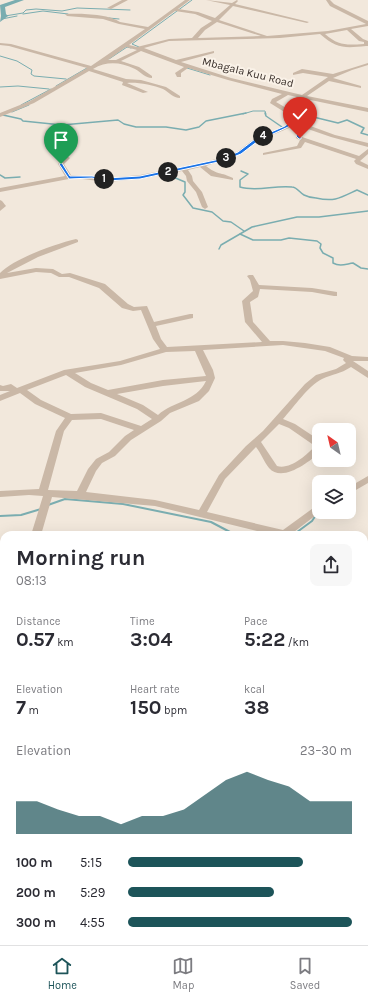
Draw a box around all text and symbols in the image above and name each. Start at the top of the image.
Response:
street label: Mbagala Kuu Road [201,55,295,90]
pin [283,97,317,138]
icon: check [289,103,311,125]
pin [44,123,78,164]
pin: 4 [253,126,273,146]
icon: arrive [50,129,72,151]
text: 4 [260,129,266,142]
pin: 3 [216,148,236,168]
text: 3 [223,151,229,164]
pin: 2 [158,162,178,182]
text: 2 [165,165,171,178]
pin: 1 [94,169,114,189]
text: 1 [102,172,106,185]
north arrow [312,423,356,467]
map controls [312,423,356,519]
button: layers [312,475,356,519]
button: share [310,544,352,586]
text: Morning run [16,545,145,571]
text: 08:13 [16,573,47,588]
text: Distance [16,615,60,628]
text: Time [130,615,155,628]
text: Pace [244,615,267,628]
text: 0.57 [16,628,55,651]
text: 3:04 [130,628,172,651]
text: 5:22 [244,628,285,651]
text: km [55,636,74,649]
text: /km [285,636,309,649]
text: Elevation [16,683,63,696]
text: Heart rate [130,683,180,696]
text: kcal [244,683,265,696]
text: 7 [16,696,26,719]
text: 150 [130,696,161,719]
text: 38 [244,696,269,719]
text: m [26,704,39,717]
text: bpm [161,704,187,717]
text: Elevation [16,743,71,758]
text: 23–30 m [300,743,352,758]
text: 100 m [16,855,53,870]
text: 5:15 [80,855,102,870]
text: 200 m [16,885,56,900]
text: 5:29 [80,885,105,900]
text: 300 m [16,915,56,930]
text: 4:55 [80,915,105,930]
tab: Home [48,955,77,992]
tab: Map [172,955,194,992]
tab: Saved [290,955,320,992]

